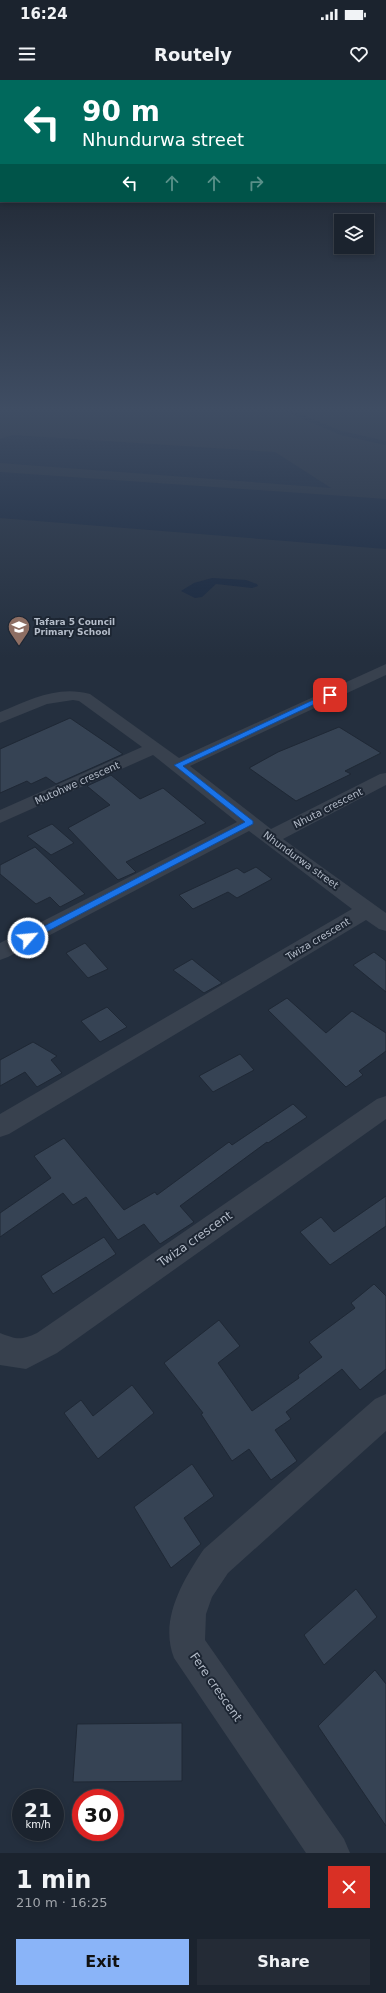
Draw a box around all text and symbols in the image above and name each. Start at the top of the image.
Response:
text: 16:24 [20,5,68,23]
icon: menu [16,43,38,65]
icon: heart [348,43,370,65]
text: Routely [154,44,232,65]
text: 90 m [82,95,160,128]
icon: left [16,96,68,148]
text: Nhundurwa street [82,129,244,150]
icon: left [119,172,141,194]
icon: ahead [161,172,183,194]
icon: ahead [203,172,225,194]
icon: right [245,172,267,194]
map controls [334,214,374,254]
button: layers [334,214,374,254]
school or university icon: Tafara 5 Council Primary School [6,614,32,647]
place label: Tafara 5 Council Primary School [34,617,115,637]
pin [313,678,347,712]
icon: arrive [319,684,341,706]
street label: Mutohwe crescent [33,759,121,807]
street label: Nhuta crescent [292,786,364,830]
street label: Nhundurwa street [261,829,341,891]
street label: Twiza crescent [283,916,352,963]
position arrow [7,917,49,959]
street label: Twiza crescent [154,1208,235,1270]
street label: Fere crescent [187,1650,245,1724]
speed limit sign: 30 [72,1789,124,1841]
text: 21 [24,1798,52,1822]
text: km/h [25,1819,51,1830]
text: 1 min [16,1866,91,1894]
button: close [328,1866,370,1908]
text: 210 m · 16:25 [16,1895,107,1910]
button: Exit [16,1939,189,1985]
button: Share [197,1939,370,1985]

